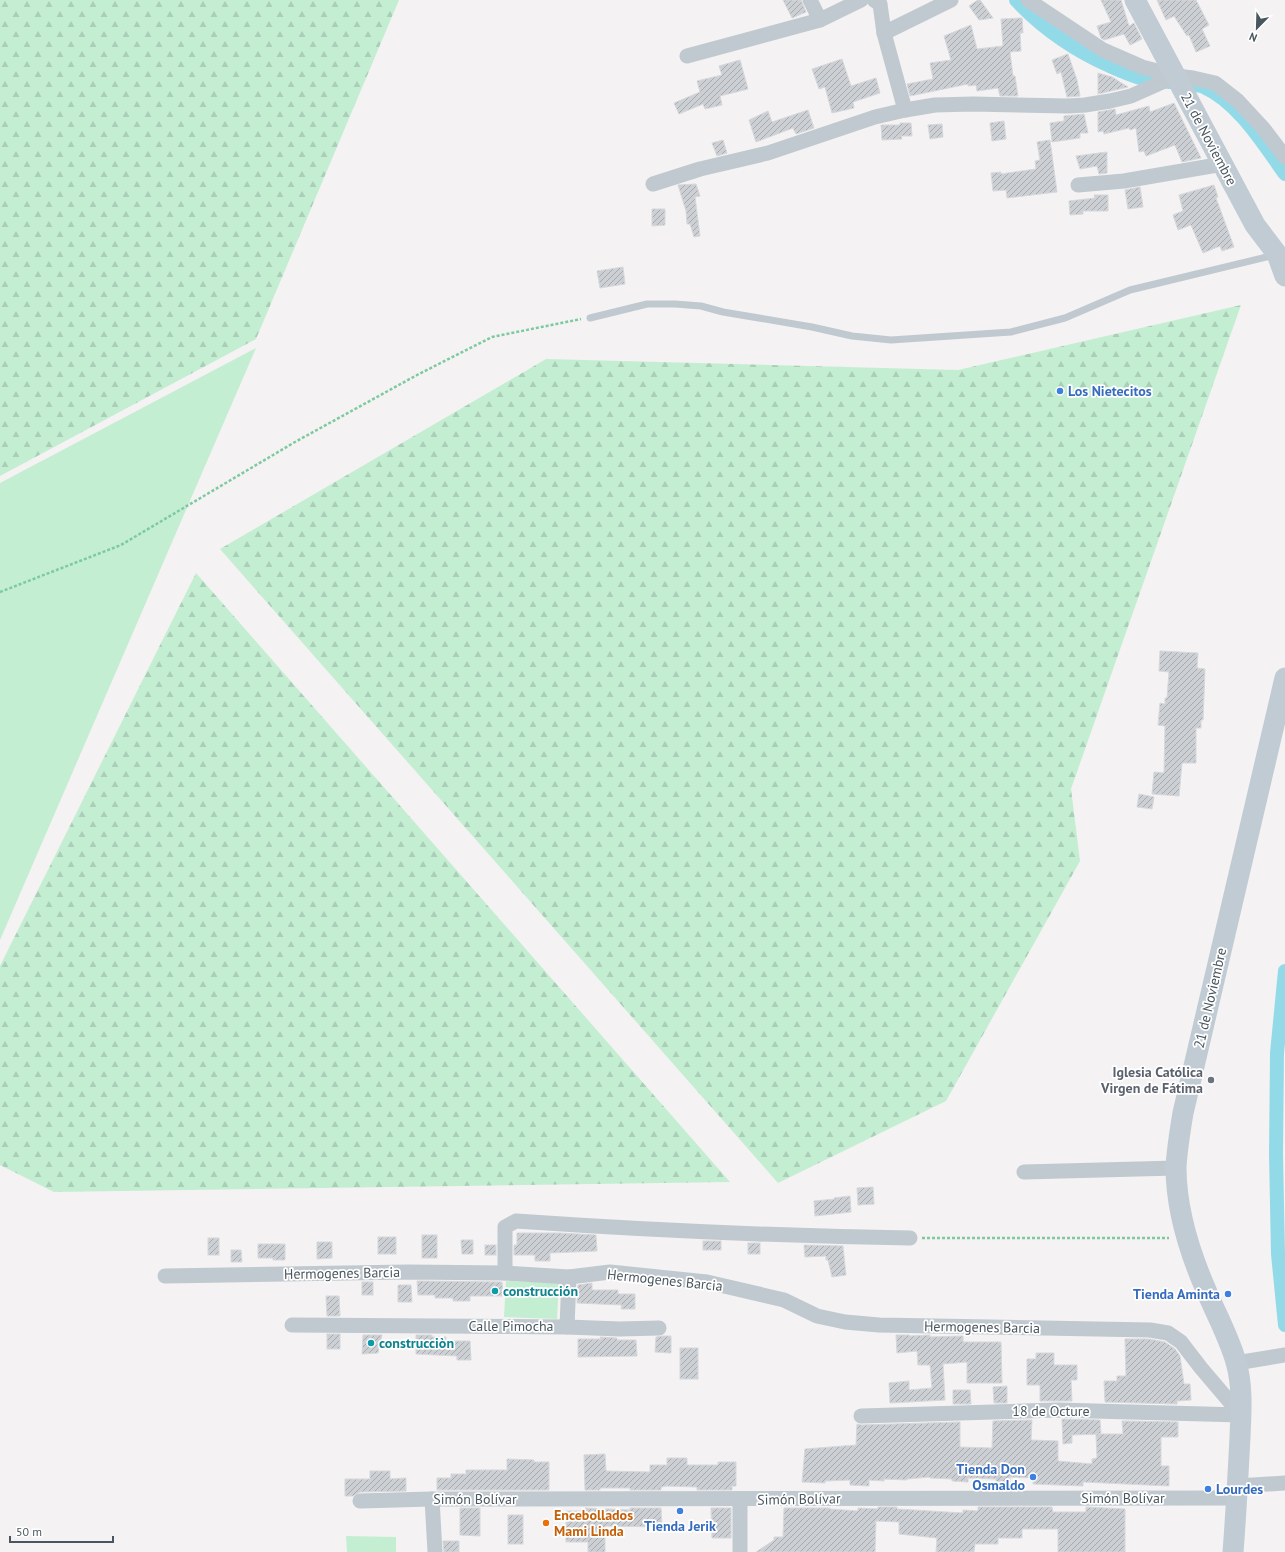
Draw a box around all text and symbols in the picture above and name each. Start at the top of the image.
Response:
north arrow [1237,8,1277,48]
text: N [1247,29,1259,45]
street label: 21 de Noviembre [1177,89,1241,189]
place label: Los Nietecitos [1068,382,1152,400]
marker: Los Nietecitos [1055,386,1065,396]
street label: 21 de Noviembre [1190,946,1230,1050]
place label: Iglesia Católica Virgen de Fátima [1100,1063,1203,1097]
marker: Iglesia Católica Virgen de Fátima [1206,1075,1216,1085]
street label: Hermogenes Barcia [284,1263,400,1283]
street label: Hermogenes Barcia [606,1265,724,1295]
place label: construcción [503,1282,578,1300]
place label: Tienda Aminta [1133,1285,1220,1303]
marker: construcción [490,1286,500,1296]
marker: Tienda Aminta [1223,1289,1233,1299]
street label: Calle Pimocha [468,1317,554,1335]
street label: Hermogenes Barcia [924,1317,1040,1337]
place label: construcciòn [379,1334,454,1352]
marker: construcciòn [366,1338,376,1348]
street label: 18 de Octure [1012,1402,1090,1420]
place label: Tienda Don Osmaldo [956,1460,1025,1494]
marker: Tienda Don Osmaldo [1028,1472,1038,1482]
place label: Lourdes [1216,1480,1263,1498]
marker: Lourdes [1203,1484,1213,1494]
street label: Simón Bolívar [757,1489,841,1509]
street label: Simón Bolívar [1081,1489,1165,1507]
street label: Simón Bolívar [433,1490,517,1508]
place label: Encebollados Mami Linda [554,1506,633,1540]
marker: Tienda Jerik [675,1506,685,1516]
place label: Tienda Jerik [644,1517,716,1535]
scale bar [10,1518,113,1544]
marker: Encebollados Mami Linda [541,1518,551,1528]
text: 50 m [16,1524,42,1539]

